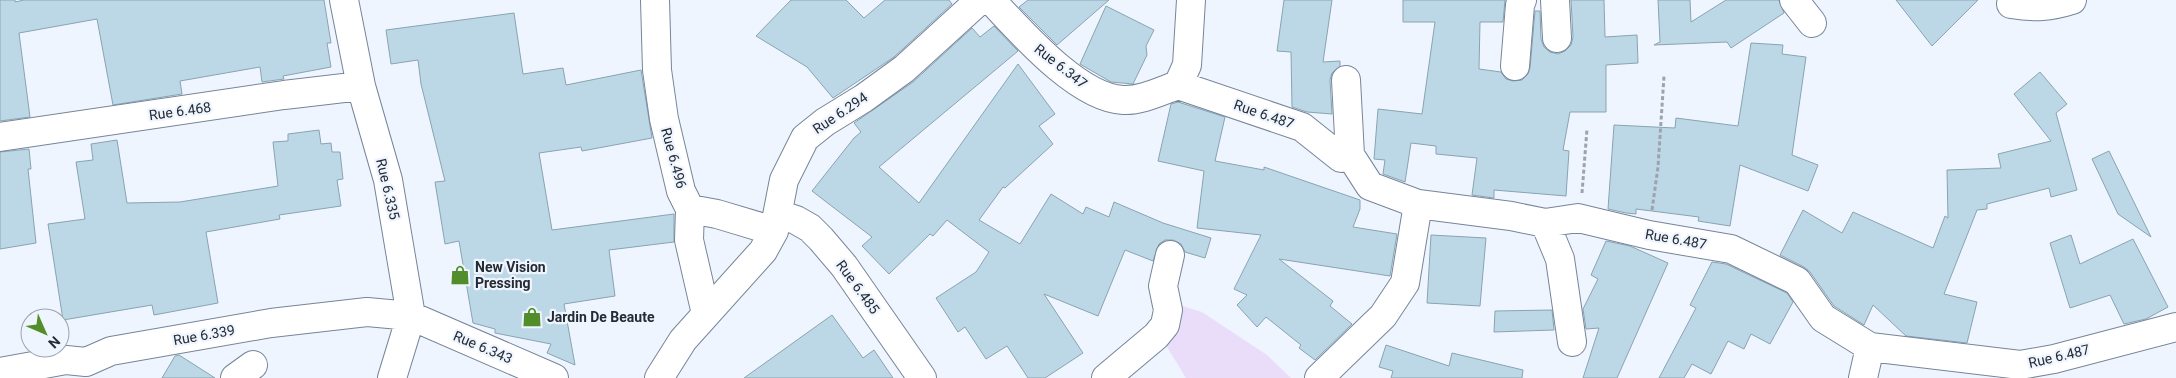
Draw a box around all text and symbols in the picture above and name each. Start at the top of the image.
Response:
street label: Rue 6.347 [1031,40,1091,92]
street label: Rue 6.294 [810,89,870,137]
street label: Rue 6.487 [1232,96,1296,132]
street label: Rue 6.468 [148,99,212,123]
street label: Rue 6.496 [658,126,690,190]
street label: Rue 6.335 [373,157,403,221]
street label: Rue 6.487 [1644,226,1708,252]
street label: Rue 6.485 [833,257,883,317]
place label: New Vision Pressing [475,259,546,291]
shop icon: New Vision Pressing [449,264,471,286]
shop icon: Jardin De Beaute [521,306,543,328]
north arrow [20,308,70,358]
place label: Jardin De Beaute [547,309,655,325]
street label: Rue 6.339 [172,322,236,348]
street label: Rue 6.343 [451,327,515,367]
text: N [45,333,63,351]
street label: Rue 6.487 [2027,341,2091,371]

